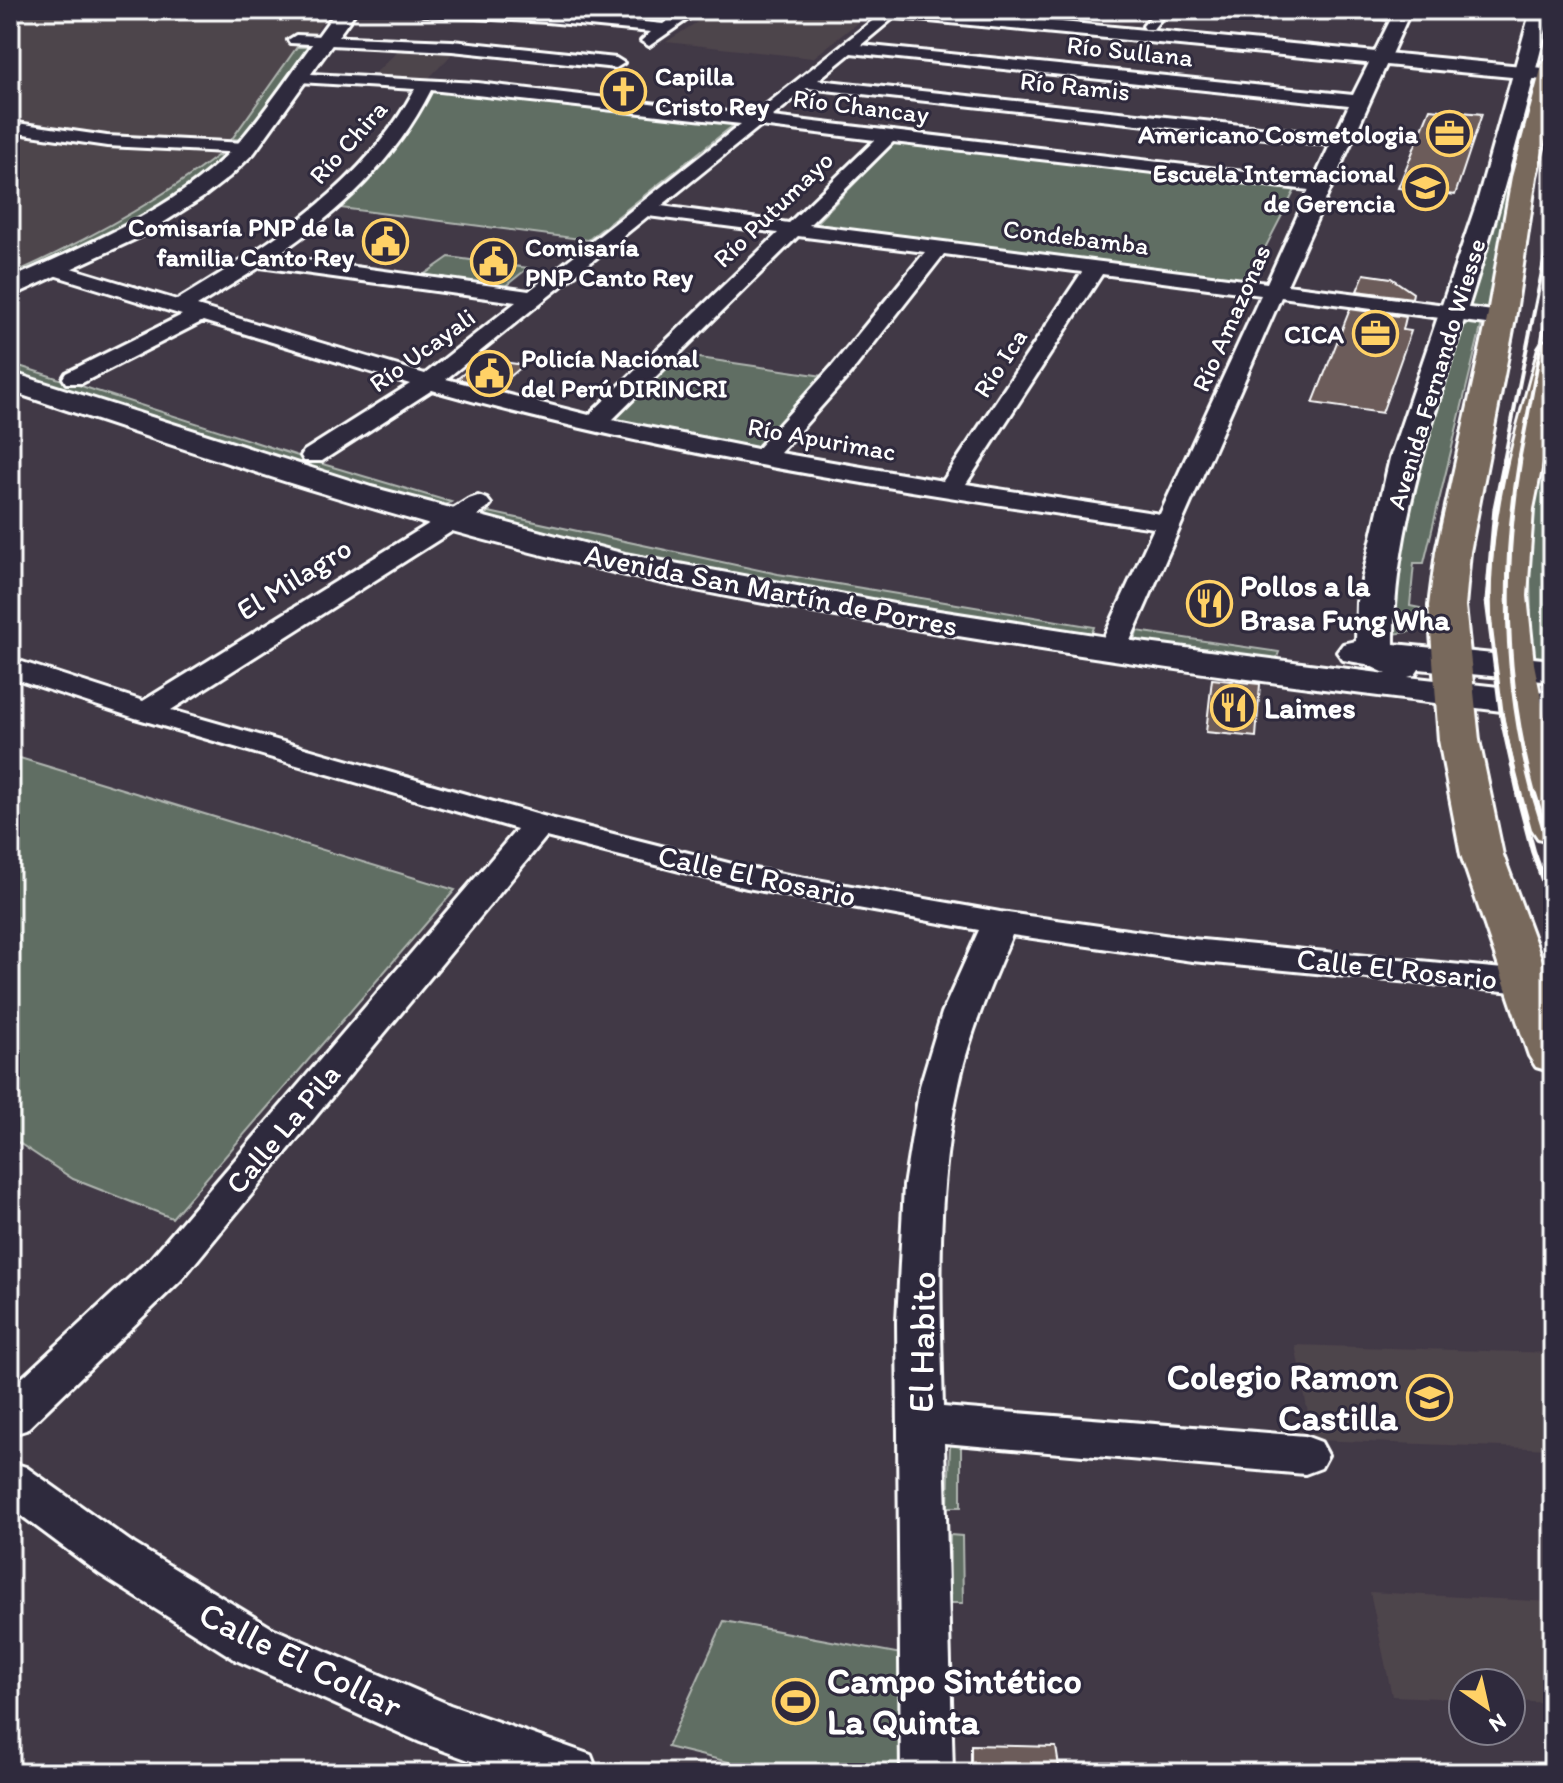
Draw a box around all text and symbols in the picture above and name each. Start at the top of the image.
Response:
street label: Río Sullana [1065,28,1195,74]
place label: Capilla Cristo Rey [655,60,770,122]
street label: Río Ramis [1018,64,1132,108]
church icon: Capilla Cristo Rey [600,67,648,115]
street label: Río Chancay [791,82,931,130]
street label: Río Chira [302,93,394,191]
office icon: Americano Cosmetologia [1425,110,1473,158]
place label: Americano Cosmetologia [1137,118,1418,150]
street label: Río Putumayo [706,144,840,274]
place label: Escuela Internacional de Gerencia [1153,157,1396,219]
school or university icon: Escuela Internacional de Gerencia [1402,164,1450,212]
place label: Comisaría PNP de la familia Canto Rey [128,211,355,273]
street label: Condebamba [1001,212,1151,262]
public building icon: Comisaría PNP de la familia Canto Rey [361,218,409,266]
place label: Comisaría PNP Canto Rey [525,231,694,293]
street label: Avenida Fernando Wiesse [1380,235,1492,513]
public building icon: Comisaría PNP Canto Rey [470,238,518,286]
street label: Río Amazonas [1184,239,1278,397]
street label: Río Ucayali [363,301,481,399]
office icon: CICA [1351,310,1399,358]
place label: CICA [1284,318,1344,350]
street label: Río Ica [966,322,1034,404]
place label: Policía Nacional del Perú DIRINCRI [521,342,728,404]
public building icon: Policía Nacional del Perú DIRINCRI [466,349,514,397]
street label: Río Apurimac [745,410,899,468]
street label: El Milagro [229,529,358,628]
street label: Avenida San Martín de Porres [581,535,961,644]
place label: Pollos a la Brasa Fung Wha [1240,567,1450,638]
restaurant icon: Pollos a la Brasa Fung Wha [1185,579,1233,627]
restaurant icon: Laimes [1209,684,1257,732]
place label: Laimes [1264,689,1356,726]
street label: Calle El Rosario [655,836,859,915]
street label: Calle El Rosario [1295,940,1499,997]
street label: Calle La Pila [217,1056,348,1201]
street label: El Habito [899,1271,944,1413]
place label: Colegio Ramon Castilla [1167,1355,1399,1439]
school or university icon: Colegio Ramon Castilla [1405,1373,1453,1421]
street label: Calle El Collar [192,1592,410,1727]
place label: Campo Sintético La Quinta [827,1659,1082,1743]
north arrow [1447,1667,1527,1747]
sports icon: Campo Sintético La Quinta [772,1677,820,1725]
text: N [1484,1708,1512,1739]

